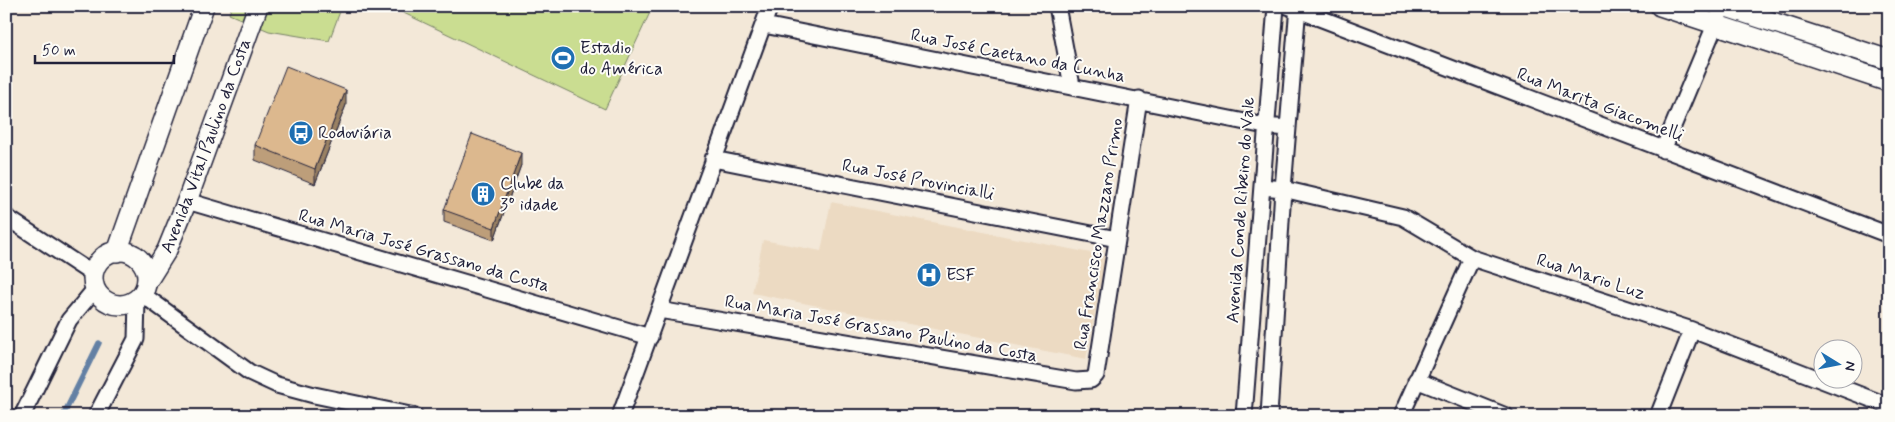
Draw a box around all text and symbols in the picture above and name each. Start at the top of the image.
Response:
street label: Rua José Caetano da Cunha [909,23,1127,89]
scale bar [35,32,174,64]
street label: Avenida Vital Paulino da Costa [155,35,257,257]
place label: Estadio do América [580,36,663,81]
text: 50 m [42,41,76,61]
sports icon: Estadio do América [550,45,576,71]
street label: Rua Marita Giacomelli [1513,62,1687,148]
street label: Avenida Conde Ribeiro do Vale [1221,96,1261,324]
street label: Rua Francisco Mazzaro Primo [1069,116,1129,352]
bus stop icon: Rodoviária [288,120,314,146]
place label: Rodoviária [318,121,392,145]
street label: Rua José Provincialli [840,153,996,207]
place label: Clube da 3º idade [500,172,564,217]
building icon: Clube da 3º idade [470,181,496,207]
street label: Rua Maria José Grassano da Costa [296,204,552,298]
street label: Rua Mario Luz [1533,248,1649,306]
hospital icon: ESF [916,262,942,288]
place label: ESF [946,263,976,287]
street label: Rua Maria José Grassano Paulino da Costa [723,290,1039,368]
north arrow [1812,340,1862,390]
text: N [1840,360,1859,372]

